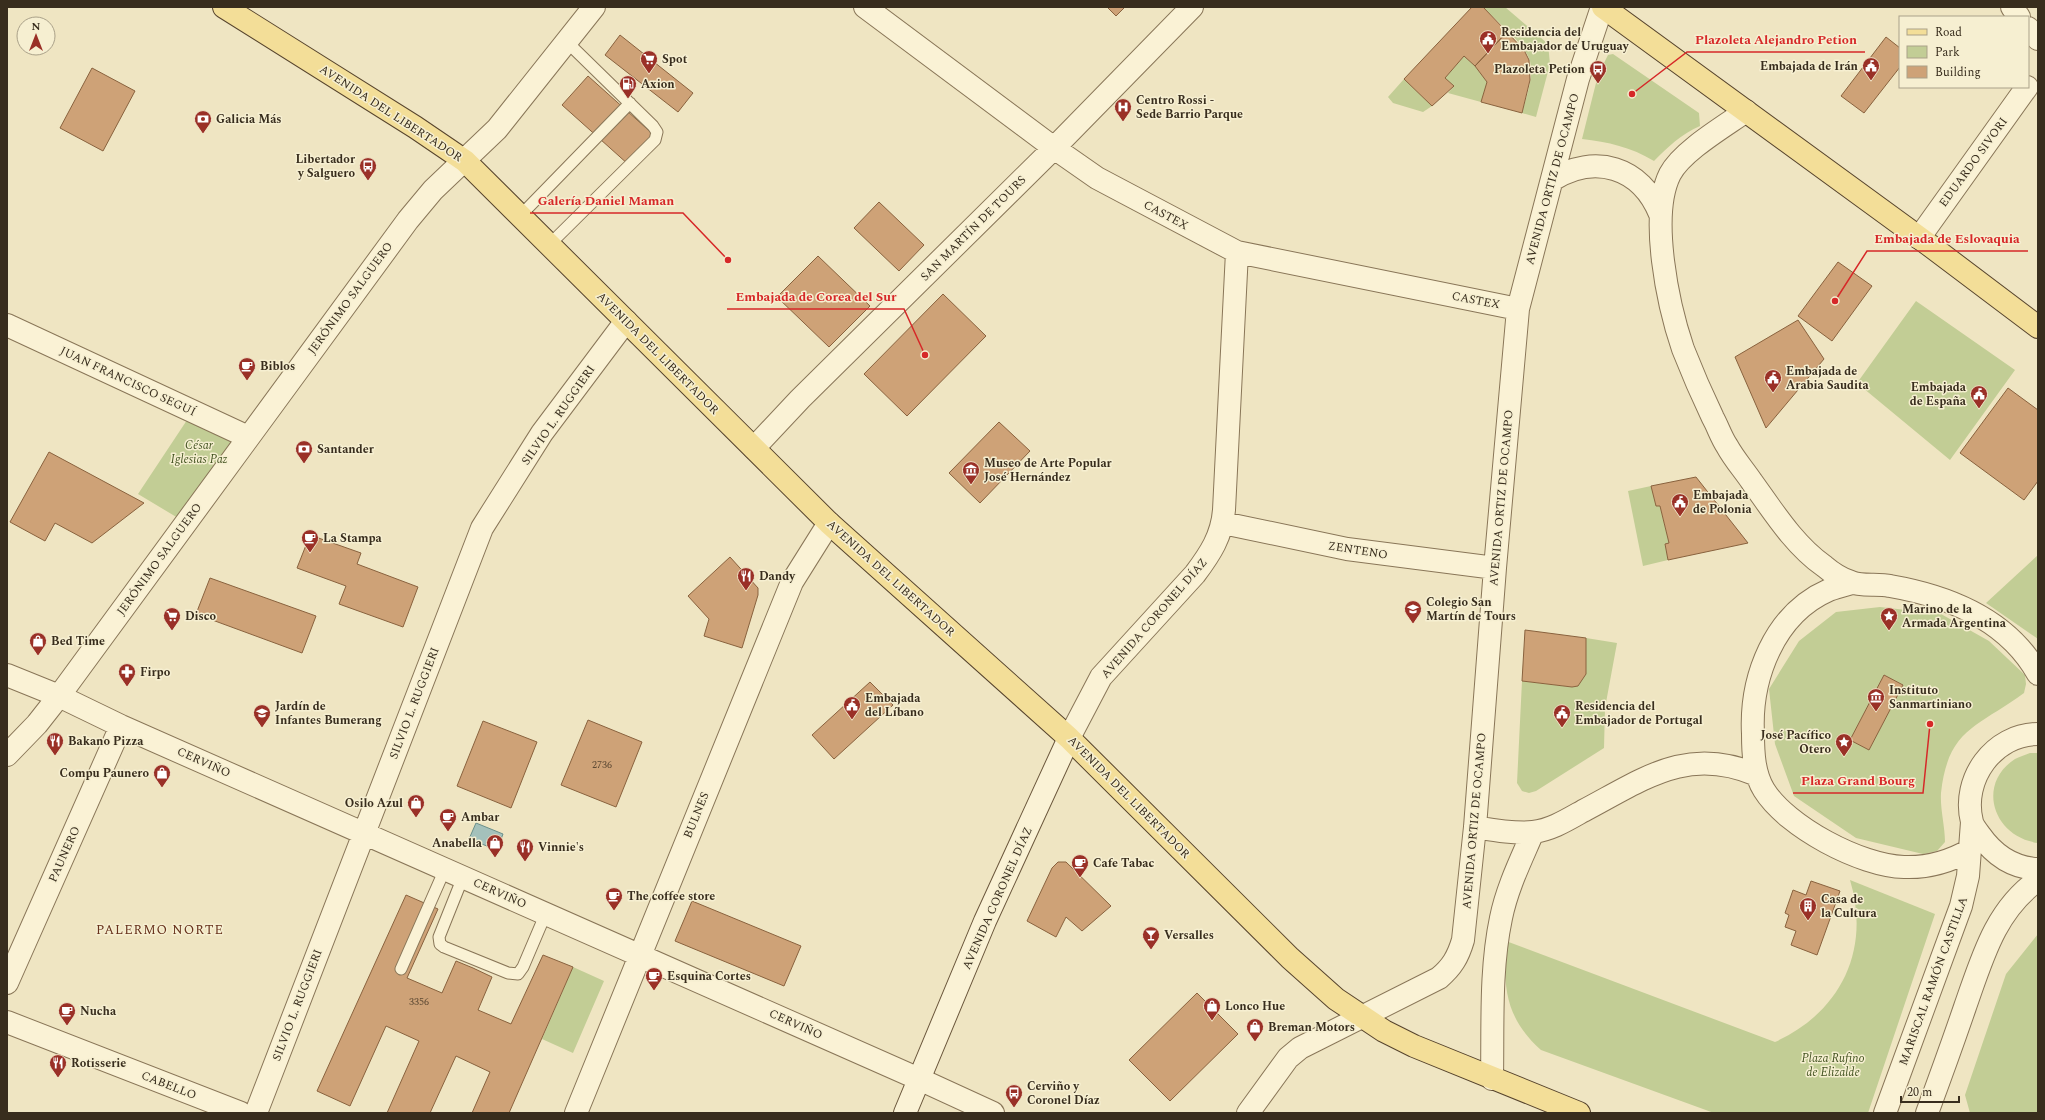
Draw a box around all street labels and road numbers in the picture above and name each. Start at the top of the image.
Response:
street label: AVENIDA DEL LIBERTADOR [316,60,466,167]
street label: AVENIDA ORTIZ DE OCAMPO [1520,91,1585,267]
street label: EDUARDO SIVORI [1934,113,2013,211]
street label: SAN MARTÍN DE TOURS [916,171,1031,286]
street label: CASTEX [1140,196,1192,235]
street label: JERÓNIMO SALGUERO [303,238,398,359]
street label: CASTEX [1450,287,1502,314]
street label: AVENIDA DEL LIBERTADOR [592,288,723,419]
street label: JUAN FRANCISCO SEGUÍ [57,342,199,422]
street label: SILVIO L. RUGGIERI [517,361,600,469]
street label: AVENIDA ORTIZ DE OCAMPO [1484,409,1519,587]
street label: JERÓNIMO SALGUERO [112,499,207,620]
street label: AVENIDA DEL LIBERTADOR [822,515,959,641]
street label: ZENTENO [1327,536,1389,565]
street label: AVENIDA CORONEL DÍAZ [1097,554,1212,683]
street label: SILVIO L. RUGGIERI [384,644,445,762]
street label: AVENIDA DEL LIBERTADOR [1063,732,1194,863]
street label: AVENIDA ORTIZ DE OCAMPO [1457,732,1492,910]
street label: CERVIÑO [174,742,234,783]
street label: BULNES [679,789,714,841]
street label: PAUNERO [44,823,85,885]
street label: AVENIDA CORONEL DÍAZ [957,824,1038,973]
street label: CERVIÑO [470,873,530,914]
street label: MARISCAL RAMÓN CASTILLA [1894,894,1973,1068]
street label: SILVIO L. RUGGIERI [267,946,328,1064]
street label: CERVIÑO [766,1004,826,1045]
street label: CABELLO [138,1066,199,1105]

